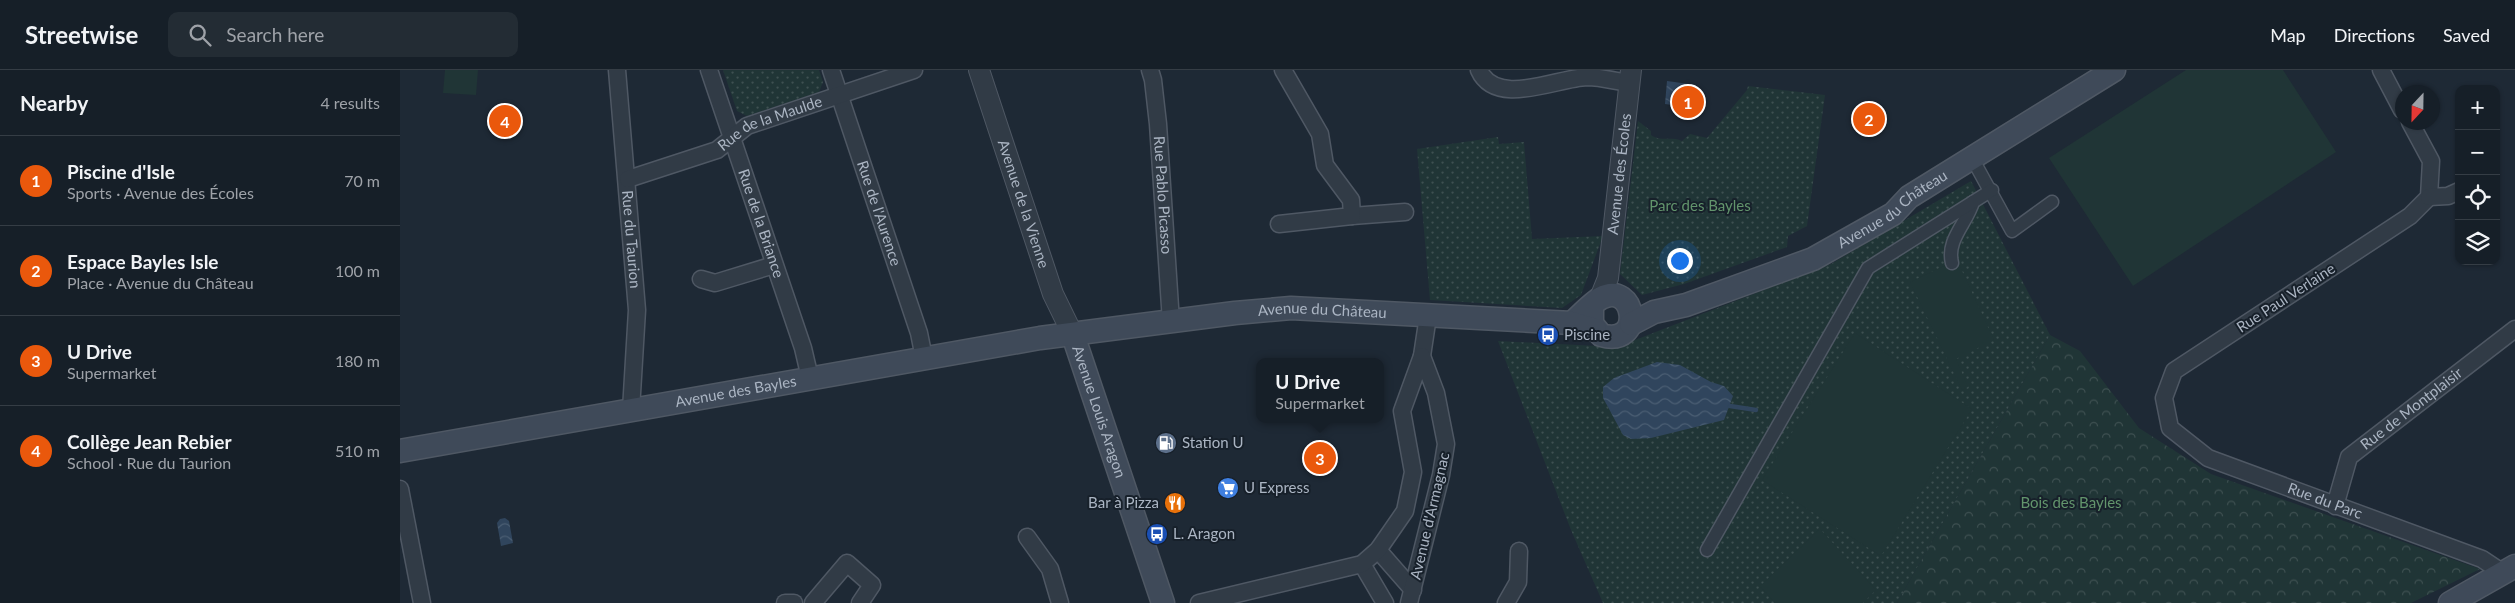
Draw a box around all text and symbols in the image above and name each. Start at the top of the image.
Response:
search box [168,12,518,57]
text: Streetwise [25,20,138,49]
icon: search [186,21,214,49]
text: Search here [226,23,324,46]
text: Map [2270,24,2306,46]
text: Directions [2334,24,2415,46]
text: Saved [2443,24,2490,46]
pin: 1 [1672,83,1704,121]
north arrow [2395,85,2440,130]
map controls [2455,85,2500,265]
button: + [2455,85,2500,130]
text: Nearby [20,90,88,115]
street label: Rue de la Maulde [714,91,824,154]
text: 4 results [320,93,380,112]
pin: 2 [1853,100,1885,138]
pin: 4 [489,102,521,140]
street label: Avenue des Écoles [1603,112,1634,236]
button: − [2455,130,2500,175]
street label: Rue Pablo Picasso [1151,135,1177,255]
street label: Avenue de la Vienne [995,137,1054,270]
street label: Rue de l'Aurence [854,158,906,268]
text: Piscine d'Isle [67,160,175,183]
street label: Rue de la Briance [735,166,789,280]
street label: Avenue du Château [1834,166,1950,251]
text: 1 [31,171,41,190]
text: 70 m [344,171,380,190]
button: locate [2455,175,2500,220]
text: Sports · Avenue des Écoles [67,183,254,202]
street label: Rue du Taurion [619,190,645,289]
park label: Parc des Bayles [1649,196,1751,214]
button: layers [2455,220,2500,265]
your location [1667,248,1693,274]
text: Espace Bayles Isle [67,250,219,273]
street label: Rue Paul Verlaine [2233,259,2338,336]
text: 2 [31,261,41,280]
text: 100 m [335,261,380,280]
text: Place · Avenue du Château [67,273,254,292]
street label: Avenue du Château [1257,298,1387,321]
bus stop icon: Piscine [1536,323,1560,347]
place label: Piscine [1564,325,1610,343]
text: U Drive [67,340,132,363]
street label: Avenue Louis Aragon [1069,343,1130,480]
text: 3 [31,351,41,370]
text: 180 m [335,351,380,370]
popup [1256,358,1384,423]
text: Supermarket [67,363,156,382]
street label: Rue de Montplaisir [2356,363,2466,453]
text: U Drive [1275,370,1340,393]
street label: Avenue des Bayles [674,371,798,410]
text: Supermarket [1275,393,1365,412]
text: Collège Jean Rebier [67,430,232,453]
fuel station icon: Station U [1154,431,1178,455]
place label: Station U [1182,433,1244,451]
pin: 3 [1304,439,1336,477]
text: 4 [31,441,41,460]
text: 510 m [335,441,380,460]
street label: Avenue d'Armagnac [1406,450,1452,581]
text: School · Rue du Taurion [67,453,231,472]
supermarket icon: U Express [1216,476,1240,500]
place label: U Express [1244,478,1309,496]
street label: Rue du Parc [2285,478,2365,522]
restaurant icon: Bar à Pizza [1163,491,1187,515]
place label: Bar à Pizza [1088,493,1159,511]
park label: Bois des Bayles [2020,493,2122,511]
bus stop icon: L. Aragon [1145,522,1169,546]
place label: L. Aragon [1173,524,1235,542]

